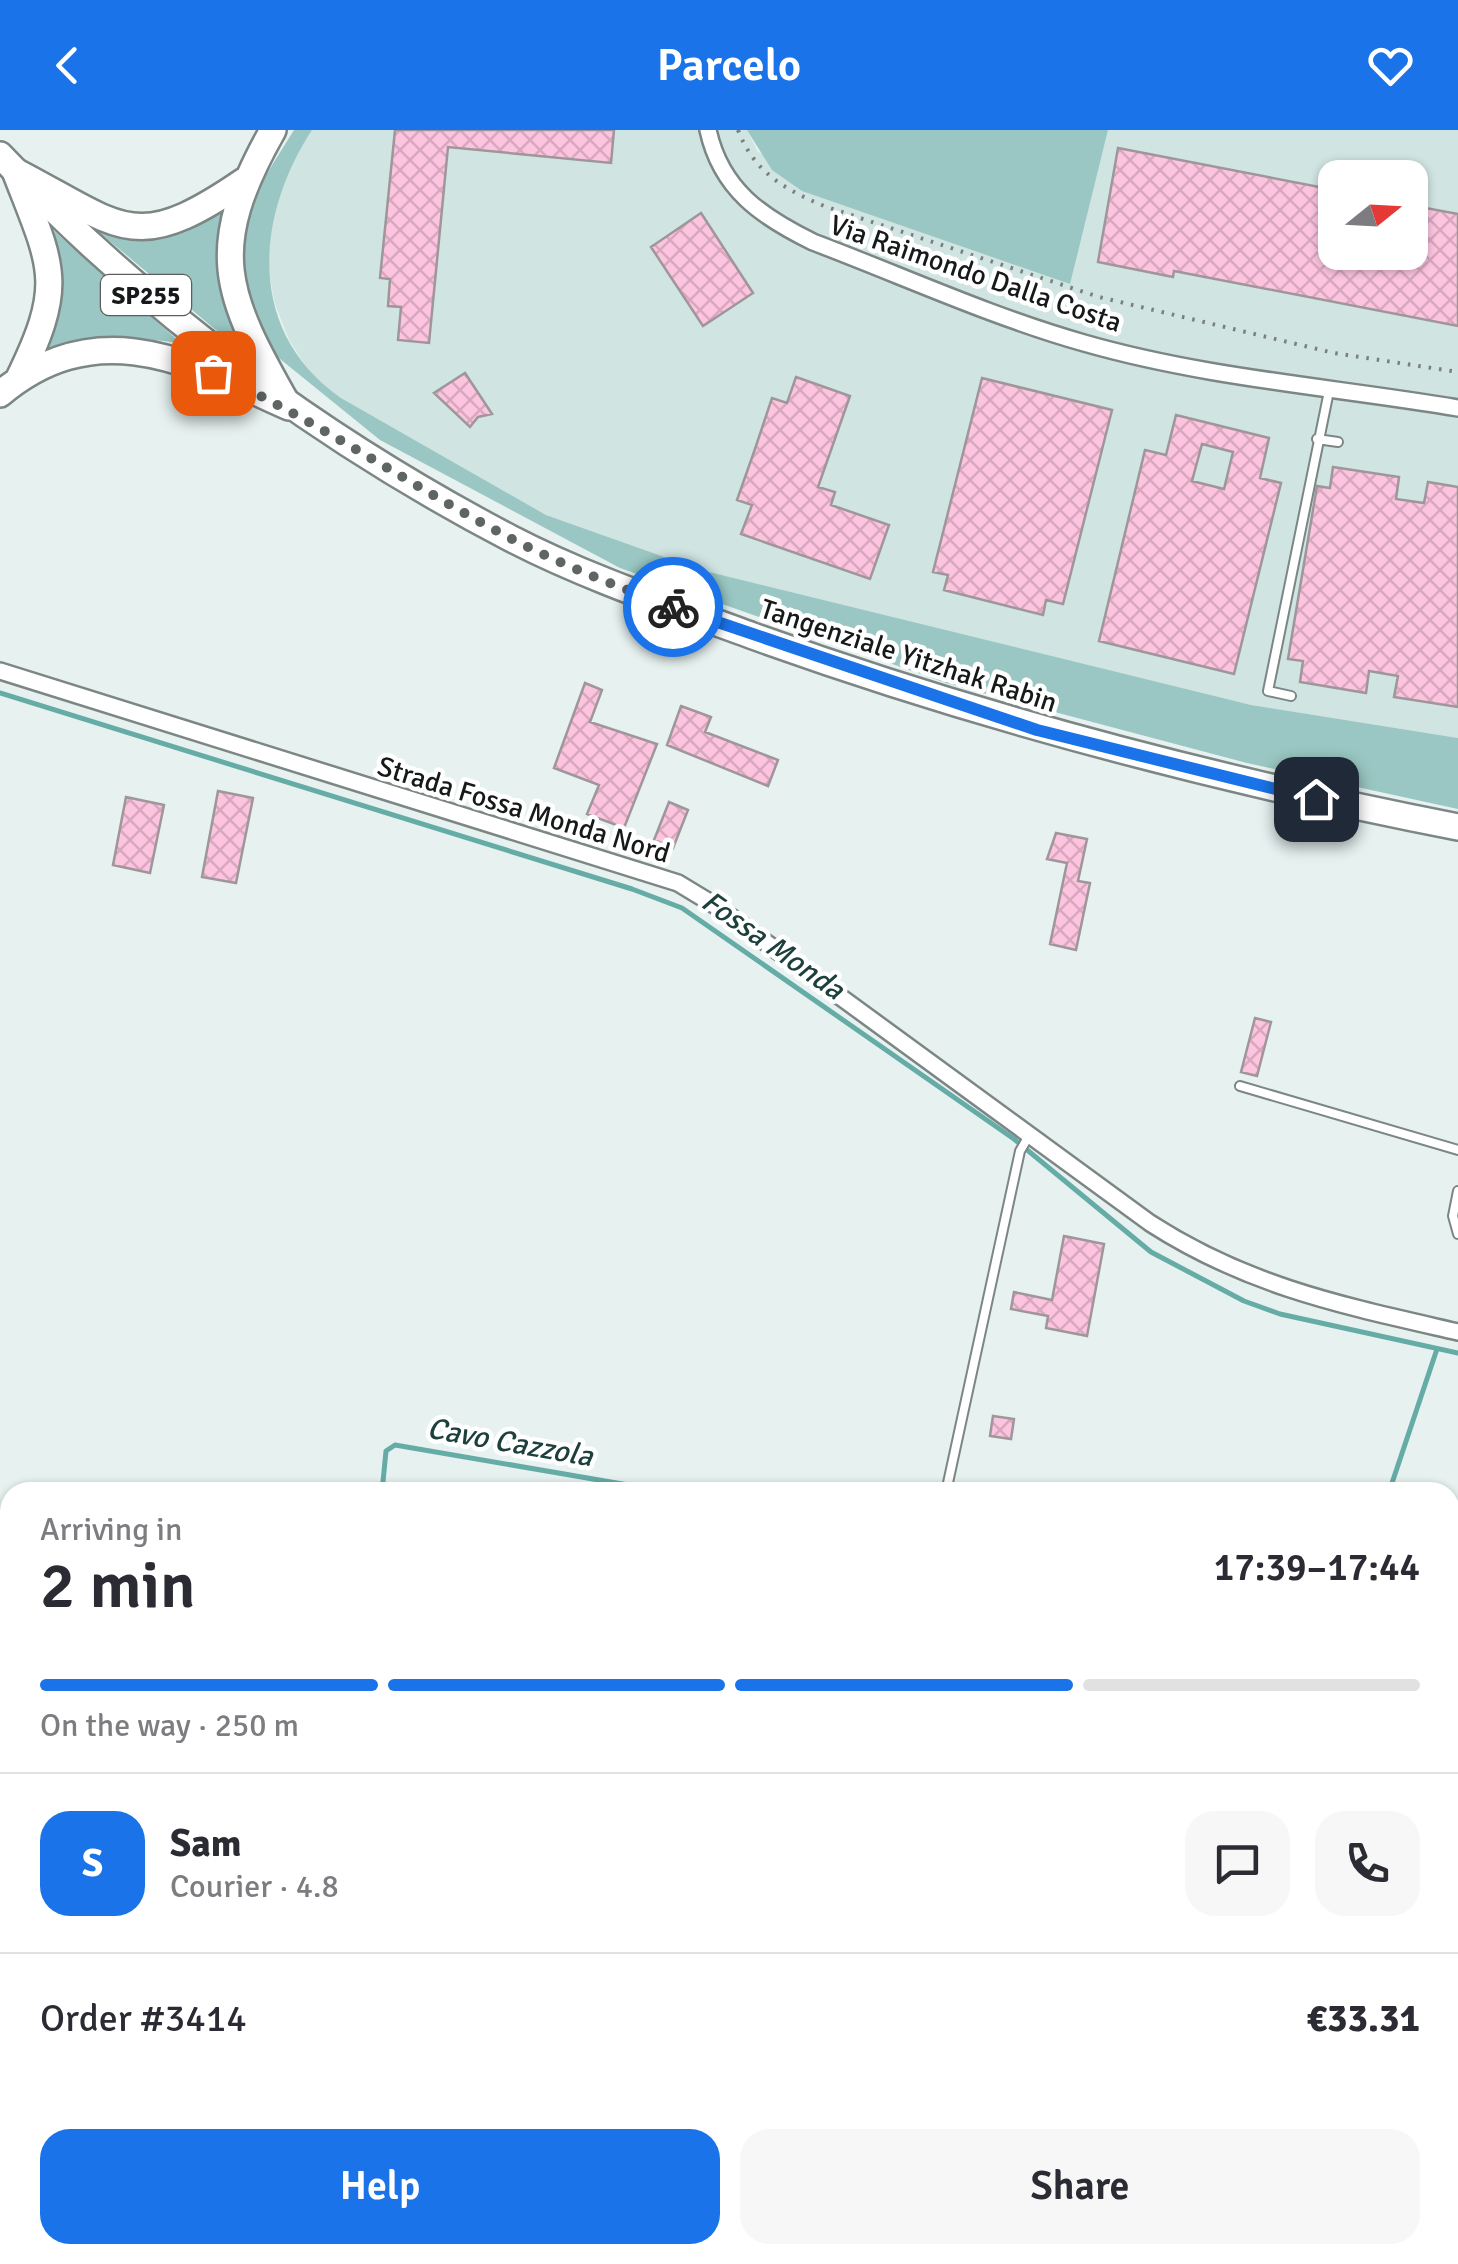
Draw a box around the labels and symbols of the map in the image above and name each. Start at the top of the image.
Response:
north arrow [1318,160,1428,270]
street label: Via Raimondo Dalla Costa [825,208,1126,340]
road number: SP255 [101,275,191,315]
pin [171,331,256,416]
courier [623,557,723,657]
street label: Tangenziale Yitzhak Rabin [756,592,1061,720]
street label: Strada Fossa Monda Nord [373,749,674,871]
pin [1274,757,1359,842]
water label: Fossa Monda [694,883,852,1009]
water label: Cavo Cazzola [424,1410,596,1475]

